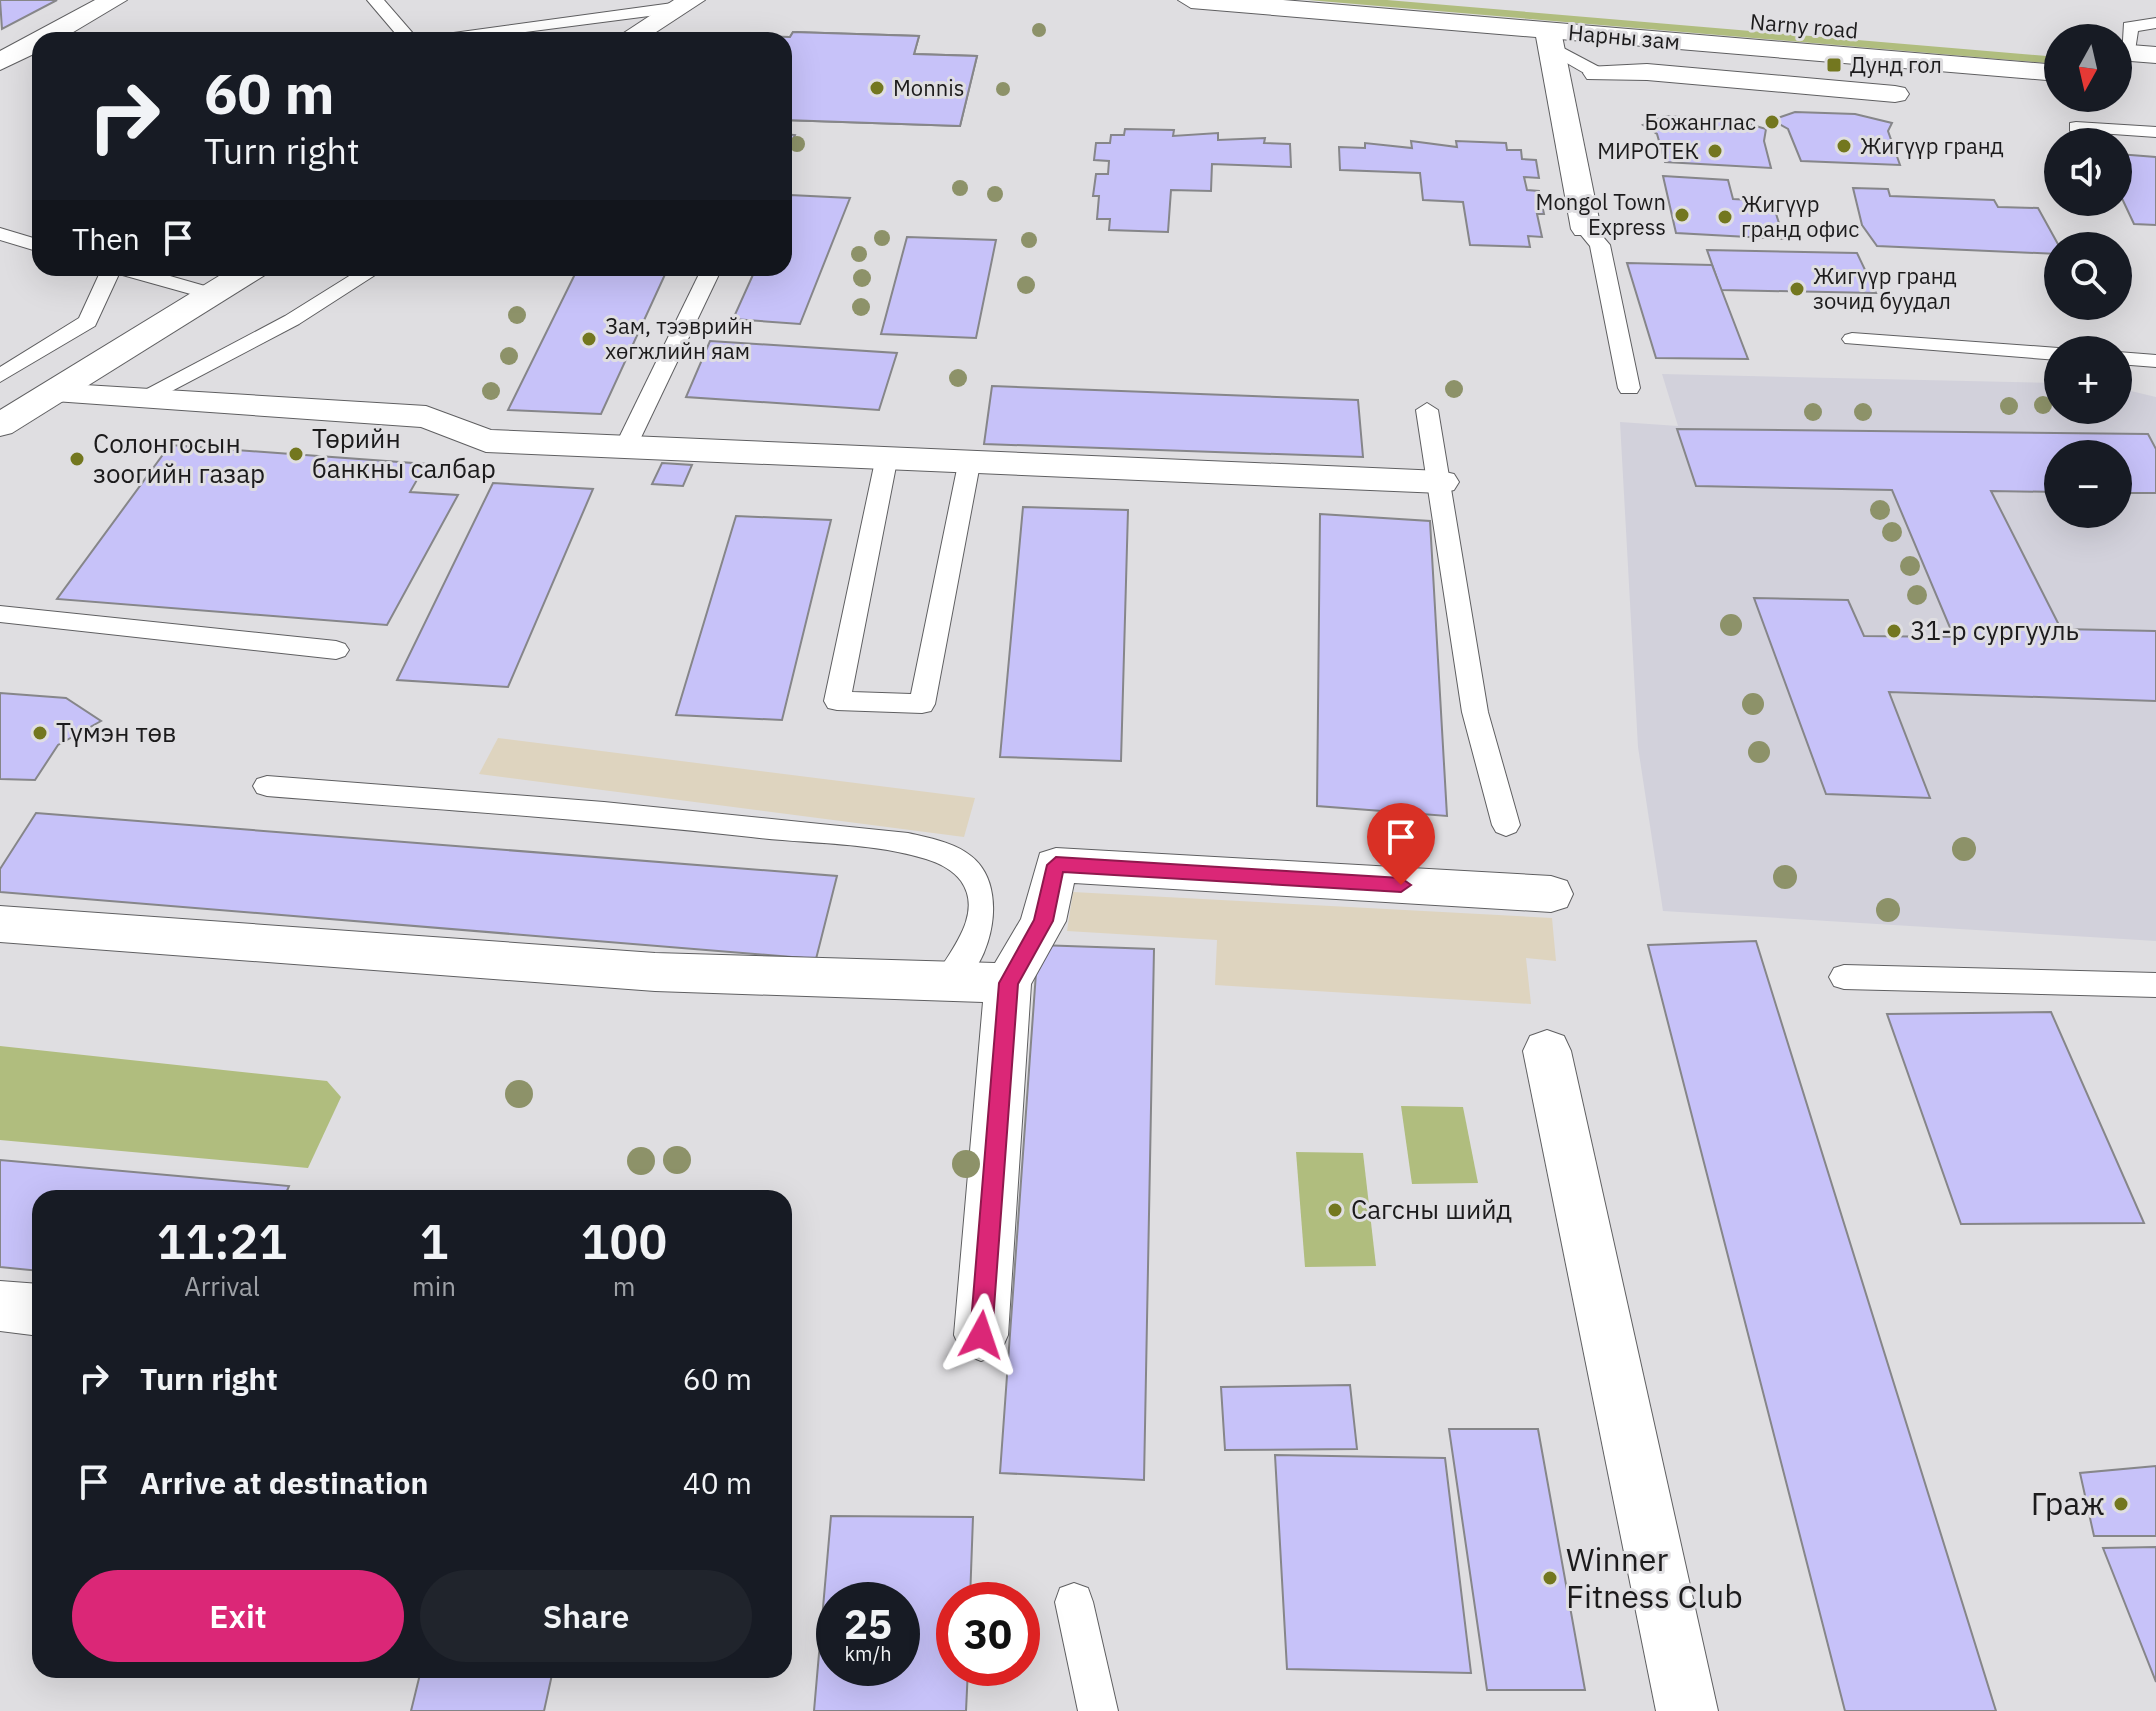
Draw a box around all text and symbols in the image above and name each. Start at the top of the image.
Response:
street label: Narny road [1749,6,1859,45]
street label: Нарны зам [1567,17,1681,56]
north arrow [2044,24,2132,112]
map controls [2044,24,2132,528]
place label: Дунд гол [1850,50,1942,79]
marker: Дунд гол [1825,56,1843,74]
text: 60 m [204,57,334,129]
icon: right [72,64,176,168]
place label: Monnis [893,73,964,102]
marker: Monnis [868,79,886,97]
place label: Божанглас [1644,107,1756,136]
marker: Божанглас [1763,113,1781,131]
text: Turn right [204,127,360,174]
button: sound [2044,128,2132,216]
place label: Жигүүр гранд [1860,131,2004,160]
place label: МИРОТЕК [1597,136,1699,165]
marker: Жигүүр гранд [1835,137,1853,155]
marker: МИРОТЕК [1706,142,1724,160]
place label: Mongol Town Express [1536,187,1666,241]
place label: Жигүүр гранд офис [1741,189,1859,243]
marker: Mongol Town Express [1673,206,1691,224]
marker: Жигүүр гранд офис [1716,208,1734,226]
icon: arrive [156,216,200,260]
text: Then [72,219,140,258]
button: search [2044,232,2132,320]
place label: Жигүүр гранд зочид буудал [1813,261,1957,315]
marker: Жигүүр гранд зочид буудал [1788,280,1806,298]
place label: Зам, тээврийн хөгжлийн яам [605,311,753,365]
marker: Зам, тээврийн хөгжлийн яам [580,330,598,348]
button: + [2044,336,2132,424]
place label: Төрийн банкны салбар [312,421,496,485]
place label: Солонгосын зоогийн газар [93,426,265,490]
button: − [2044,440,2132,528]
marker: Төрийн банкны салбар [287,445,305,463]
marker: Солонгосын зоогийн газар [68,450,86,468]
place label: 31-р сургууль [1910,613,2079,647]
marker: 31-р сургууль [1885,622,1903,640]
place label: Түмэн төв [56,715,177,749]
marker: Түмэн төв [31,724,49,742]
pin [1367,803,1435,885]
icon: arrive [1379,815,1423,859]
place label: Сагсны шийд [1351,1192,1512,1226]
marker: Сагсны шийд [1326,1201,1344,1219]
text: 11:21 [157,1210,287,1272]
text: 1 [420,1210,448,1272]
text: 100 [581,1210,667,1272]
text: Arrival [184,1269,260,1303]
text: min [412,1269,456,1303]
text: m [613,1269,635,1303]
position arrow [939,1293,1023,1377]
icon: right [72,1356,116,1400]
text: Turn right [140,1359,278,1398]
text: 60 m [683,1359,752,1398]
icon: arrive [72,1460,116,1504]
text: Arrive at destination [140,1463,428,1502]
text: 40 m [683,1463,752,1502]
place label: Граж [2031,1482,2105,1524]
marker: Граж [2112,1495,2130,1513]
place label: Winner Fitness Club [1566,1538,1743,1617]
marker: Winner Fitness Club [1541,1569,1559,1587]
button: Exit [72,1570,404,1662]
button: Share [420,1570,752,1662]
speed limit sign: 30 [936,1582,1040,1686]
text: 25 [844,1598,892,1650]
text: km/h [844,1640,892,1667]

